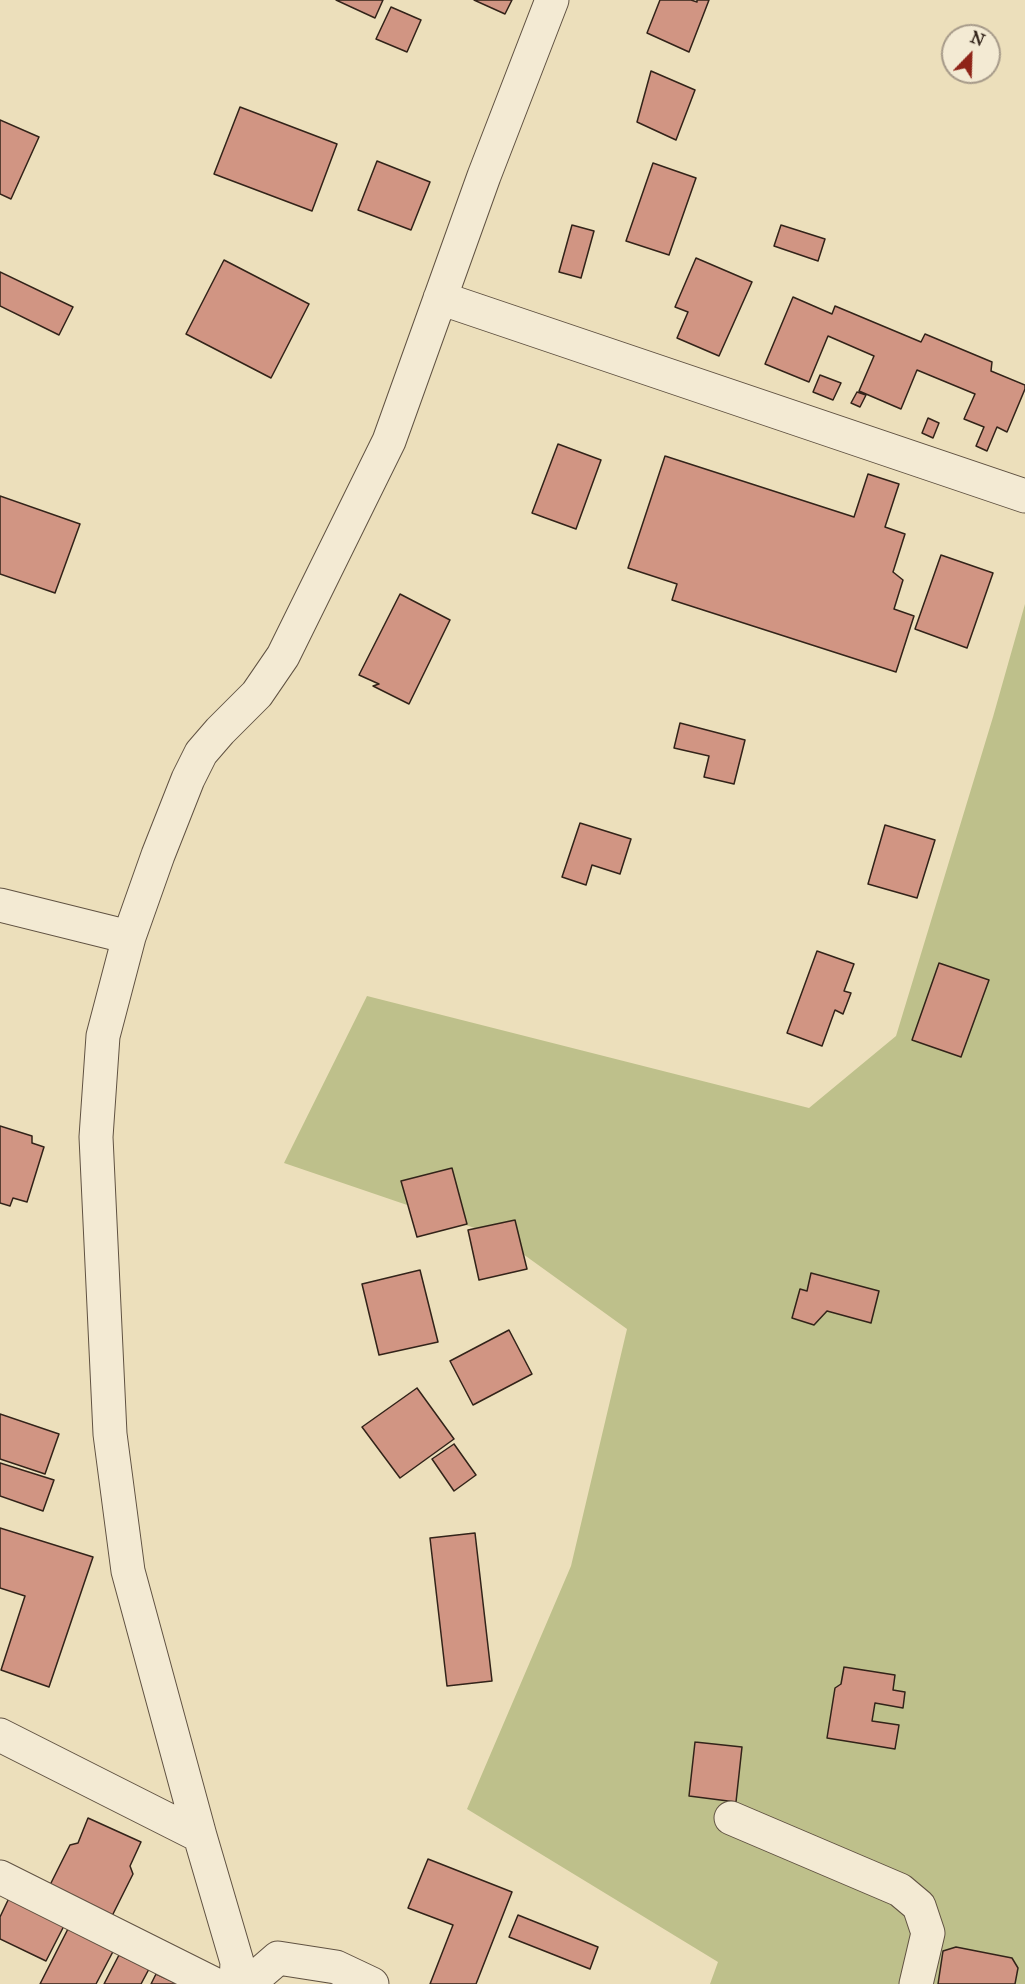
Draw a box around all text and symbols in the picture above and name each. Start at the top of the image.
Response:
north arrow [941,24,1001,84]
text: N [967,27,987,50]

